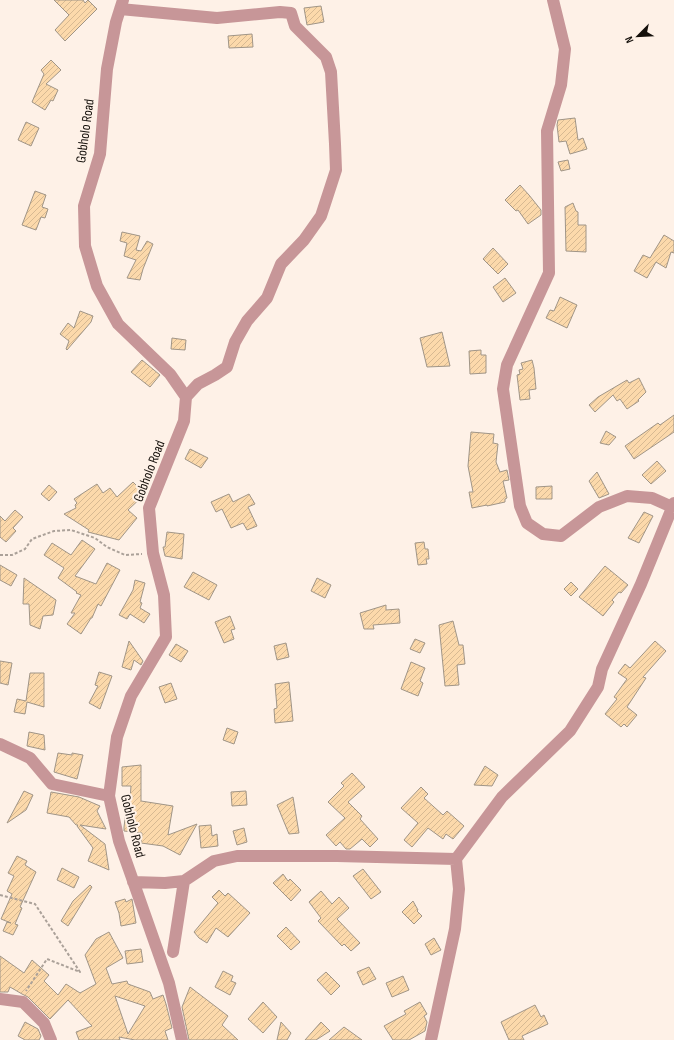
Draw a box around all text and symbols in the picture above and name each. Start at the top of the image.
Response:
north arrow [618,16,658,56]
text: N [622,34,636,45]
street label: Gobholo Road [72,98,98,164]
street label: Gobholo Road [130,438,169,504]
street label: Gobholo Road [117,793,149,859]

